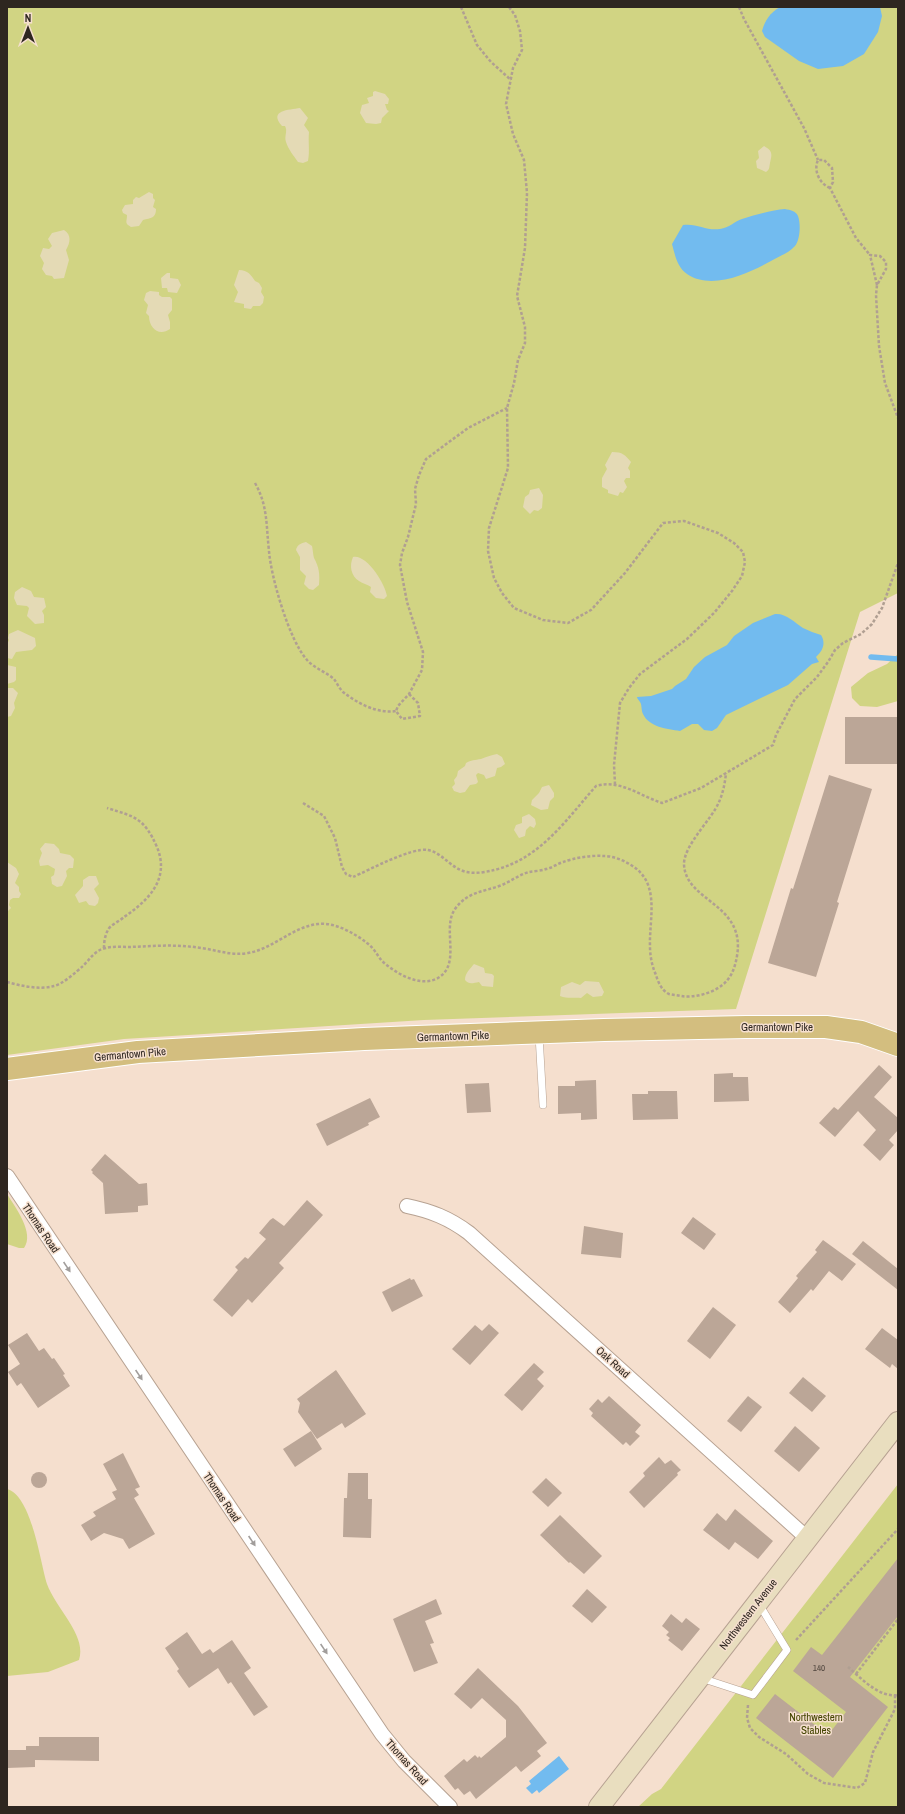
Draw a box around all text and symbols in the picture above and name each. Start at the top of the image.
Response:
north arrow [8,8,48,48]
text: N [25,11,31,25]
street label: Germantown Pike [741,1020,813,1034]
street label: Germantown Pike [417,1028,489,1044]
street label: Germantown Pike [93,1044,167,1064]
street label: Thomas Road [19,1201,63,1255]
one-way arrow [63,1262,71,1272]
street label: Oak Road [593,1343,633,1381]
one-way arrow [136,1370,143,1381]
street label: Thomas Road [200,1470,244,1524]
one-way arrow [248,1535,255,1547]
street label: Northwestern Avenue [716,1576,780,1652]
one-way arrow [320,1644,328,1654]
house number: 140 [813,1662,825,1674]
park label: Northwestern Stables [789,1710,843,1737]
street label: Thomas Road [383,1736,431,1788]

